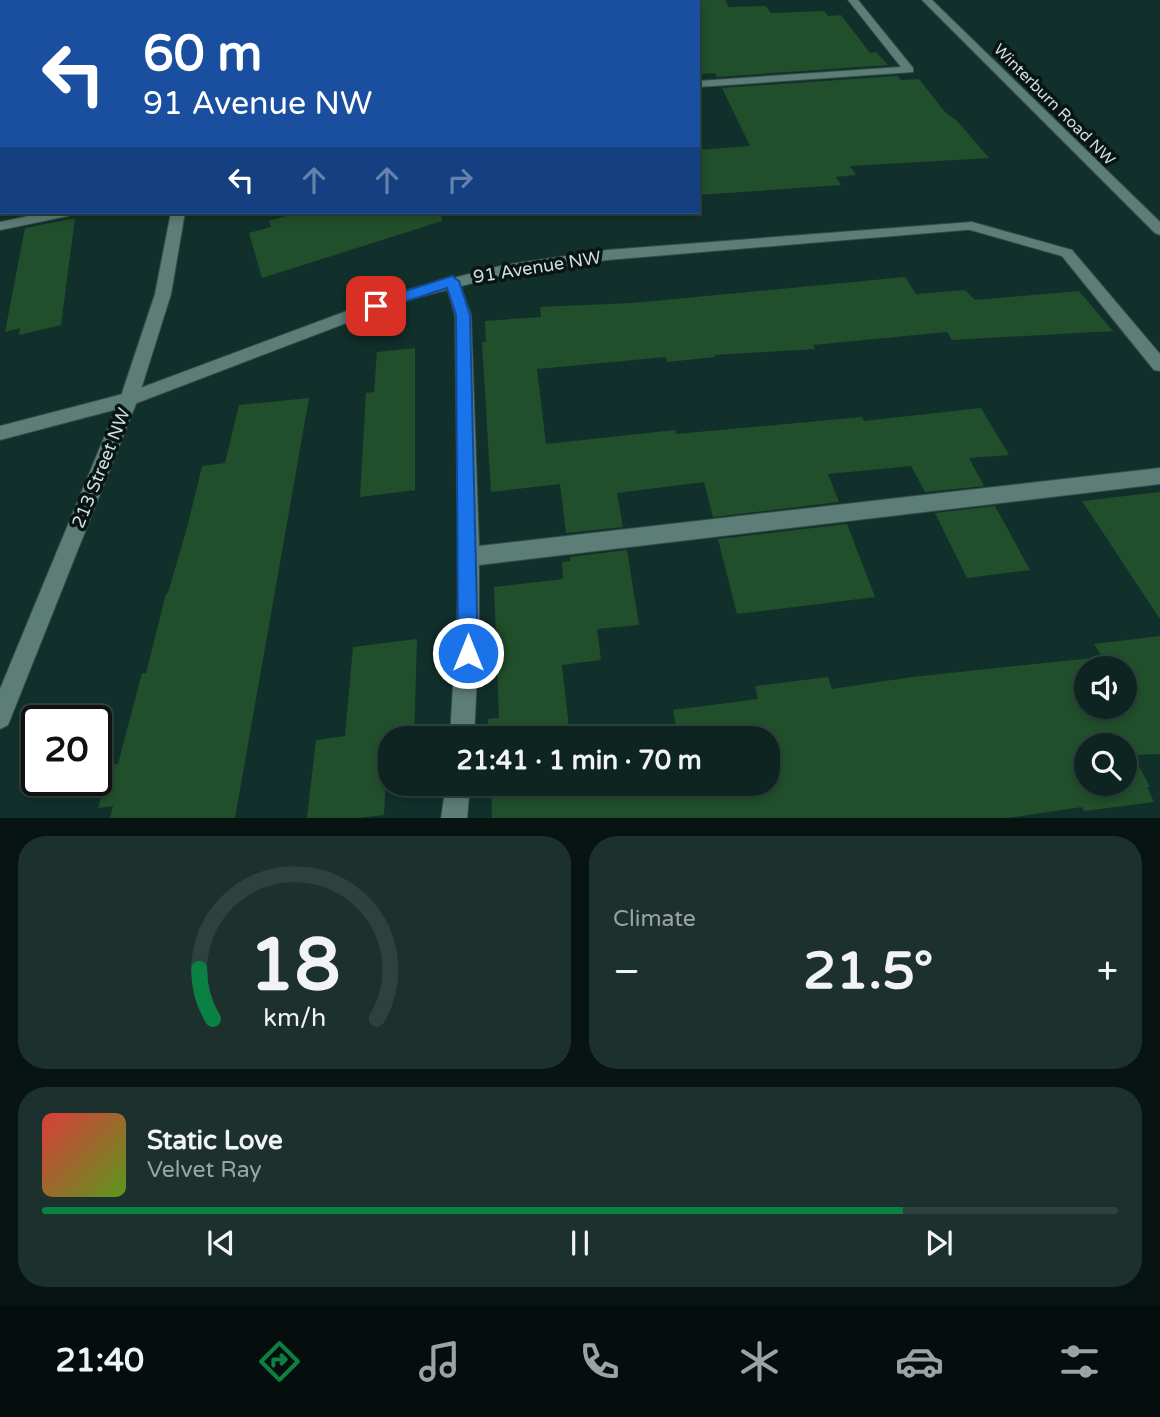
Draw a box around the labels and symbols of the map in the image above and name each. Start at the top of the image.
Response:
street label: Winterburn Road NW [989,40,1119,170]
street label: 91 Avenue NW [472,246,602,288]
pin [346,276,406,336]
street label: 213 Street NW [67,405,135,531]
position arrow [431,616,505,690]
speed limit sign: 20 [21,705,112,796]

